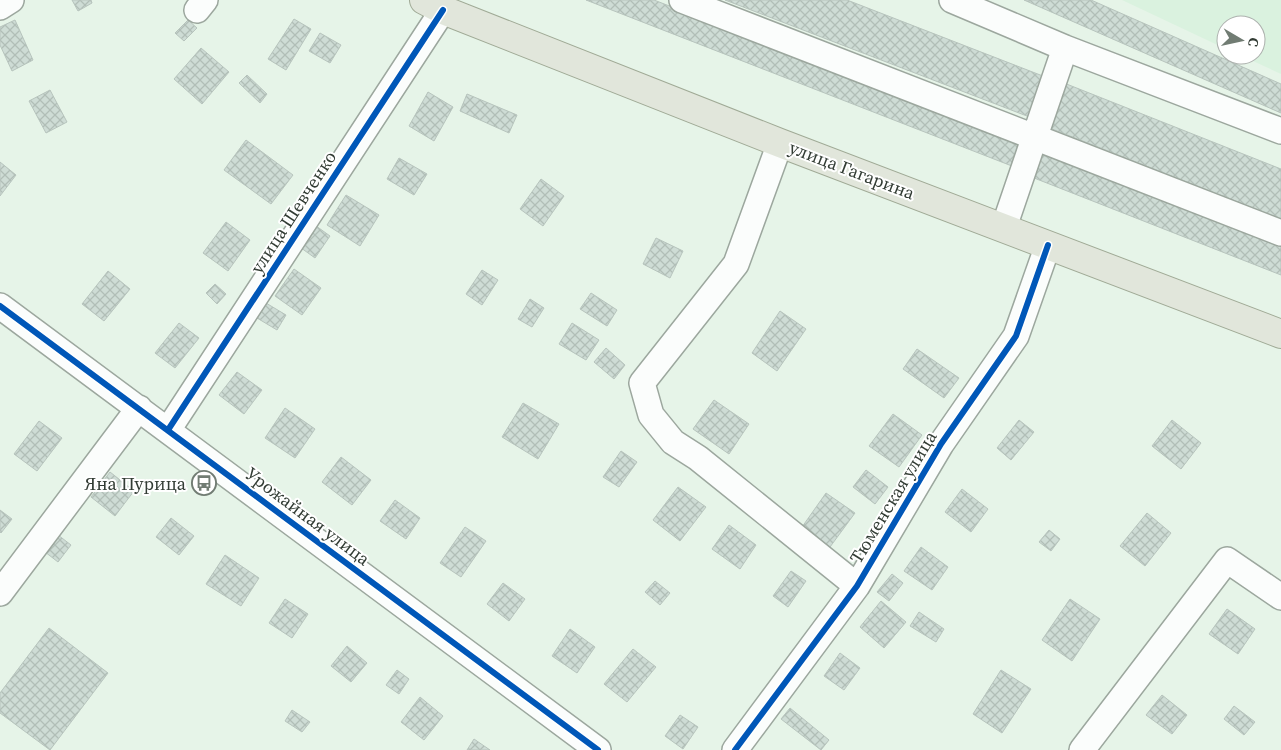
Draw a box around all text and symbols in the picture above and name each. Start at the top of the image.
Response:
north arrow [1216,15,1266,65]
text: С [1243,36,1264,48]
street label: улица Гагарина [786,135,919,206]
street label: улица Шевченко [244,146,342,278]
street label: Тюменская улица [844,425,943,568]
street label: Урожайная улица [241,461,376,572]
bus stop icon: Яна Пурица [191,470,217,496]
place label: Яна Пурица [85,471,187,496]

